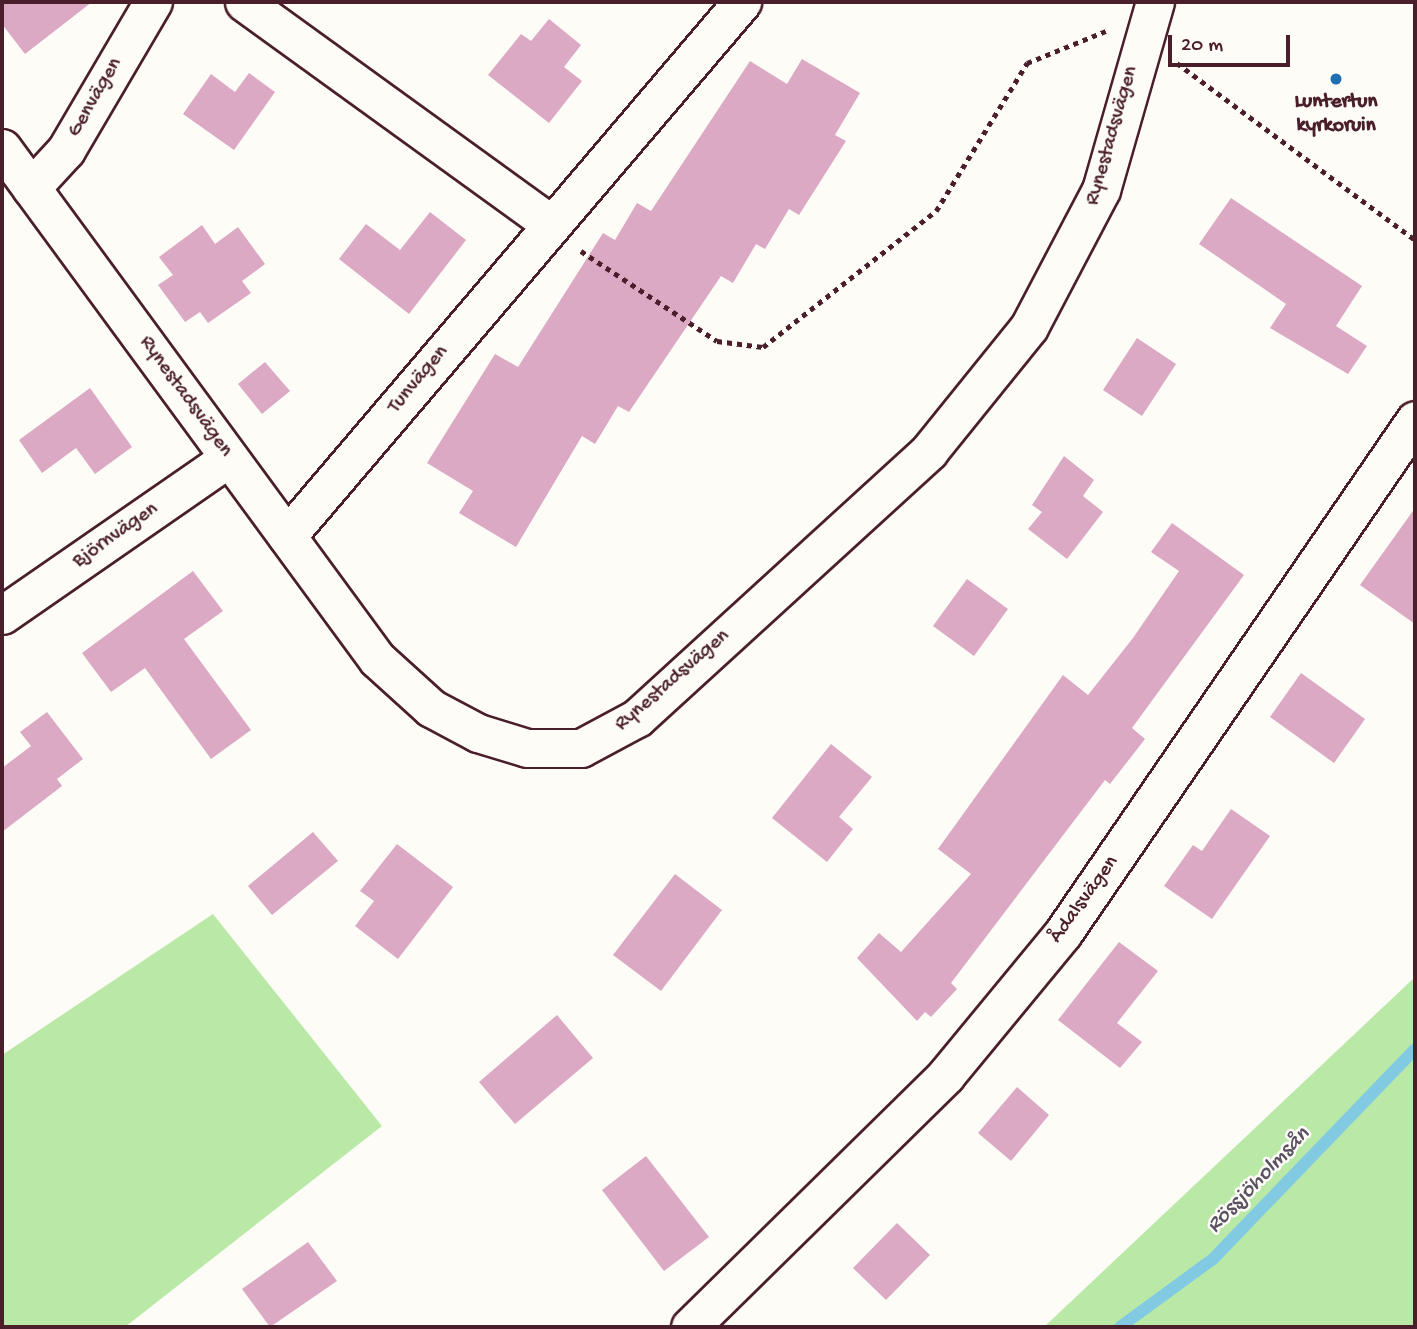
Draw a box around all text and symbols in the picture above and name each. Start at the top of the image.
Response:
scale bar [1172,21,1294,65]
text: 20 m [1181,34,1223,59]
street label: Genvägen [63,54,129,142]
street label: Rynestadsvägen [1081,63,1145,209]
marker: Luntertun kyrkoruin [1328,71,1344,87]
place label: Luntertun kyrkoruin [1295,90,1377,140]
street label: Rynestadsvägen [133,331,237,463]
street label: Tunvägen [383,341,455,419]
street label: Björnvägen [68,497,164,575]
street label: Rynestadsvägen [610,624,736,738]
street label: Ådalsvägen [1045,851,1125,949]
water label: Rössjöholmsån [1201,1122,1317,1240]

